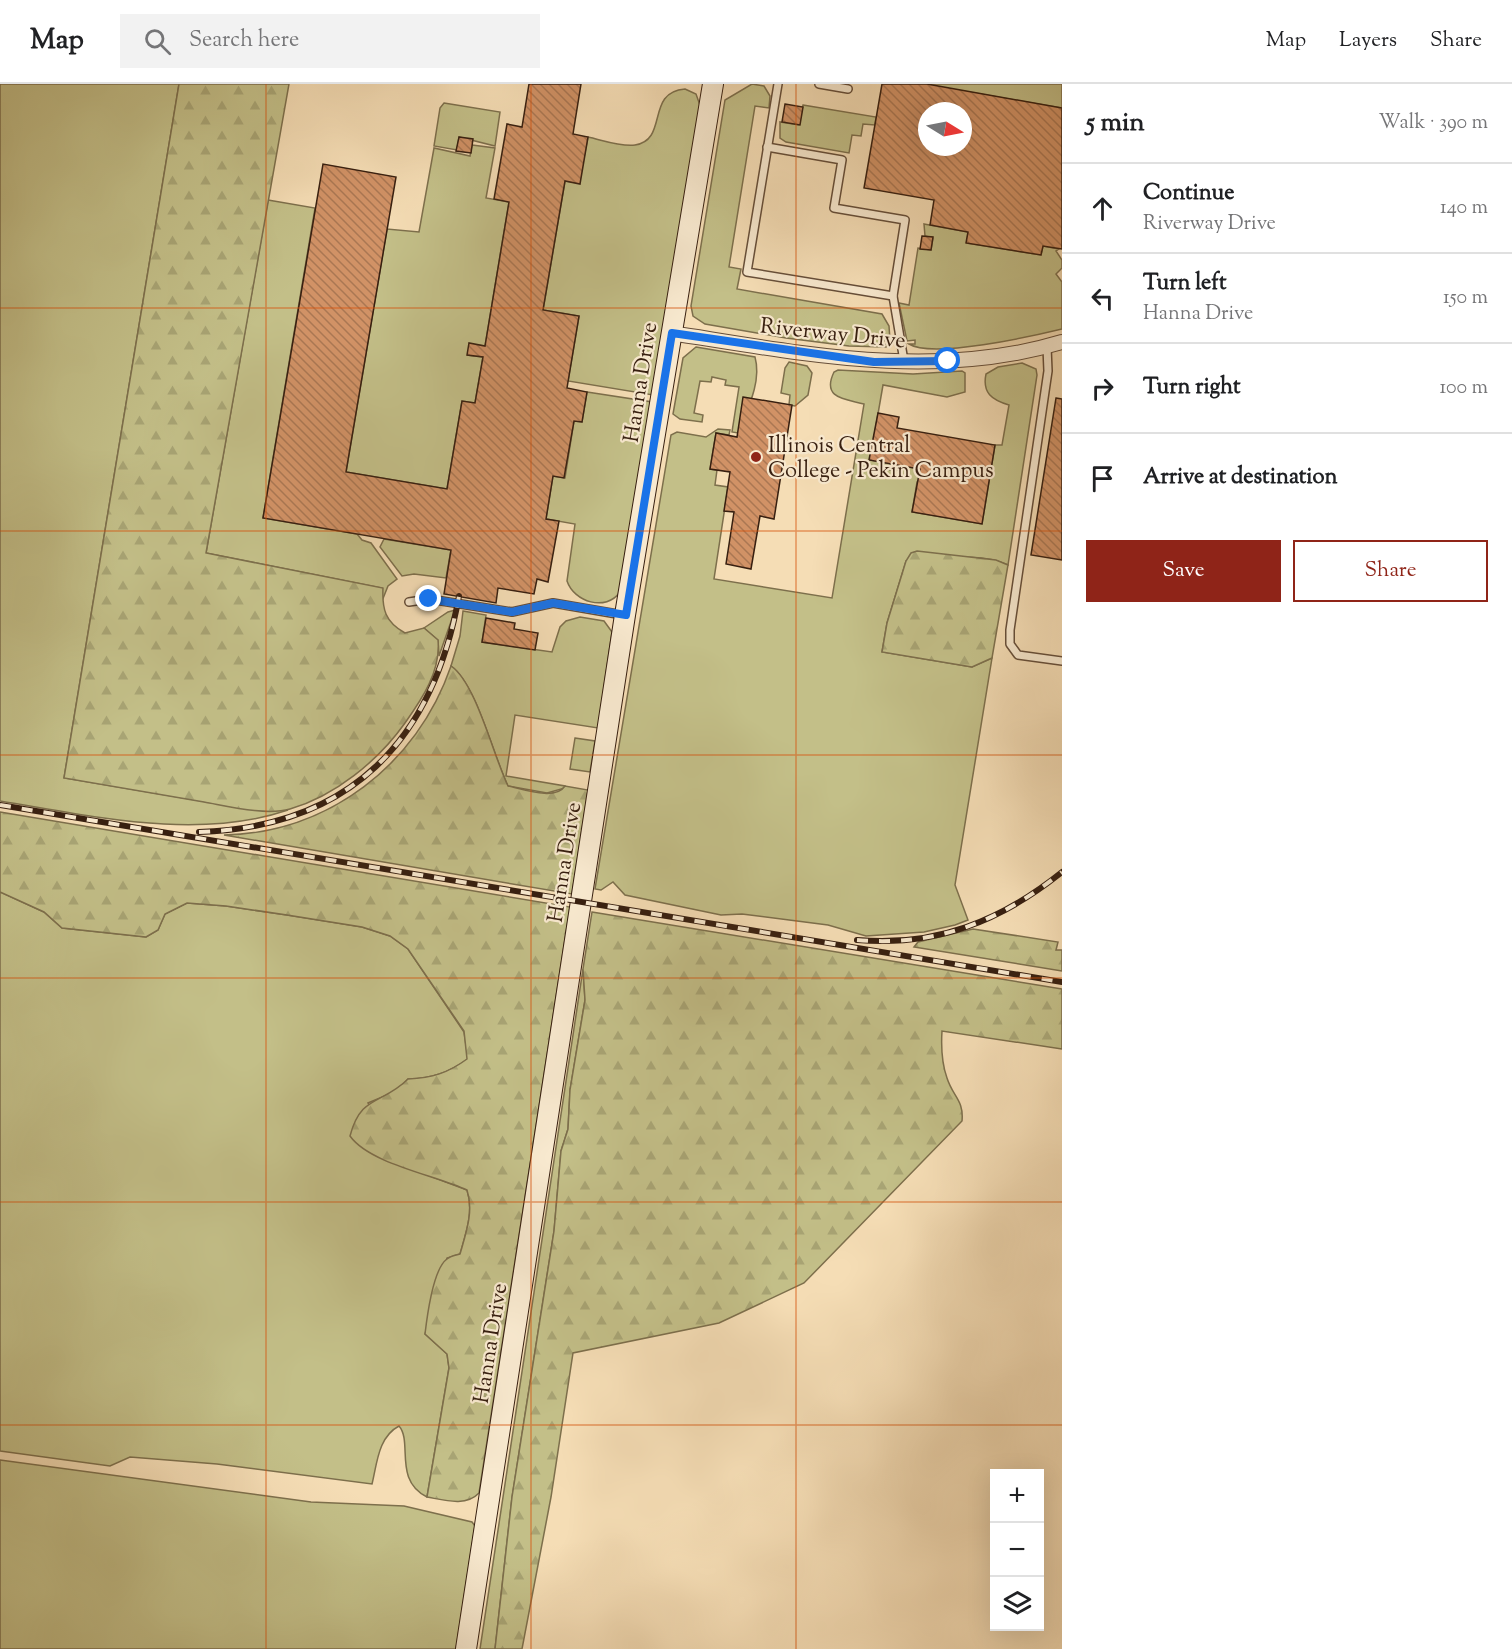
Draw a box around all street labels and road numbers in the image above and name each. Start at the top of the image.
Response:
street label: Riverway Drive [758,311,907,359]
street label: Hanna Drive [617,320,667,445]
street label: Hanna Drive [541,800,591,925]
street label: Hanna Drive [467,1281,517,1406]

